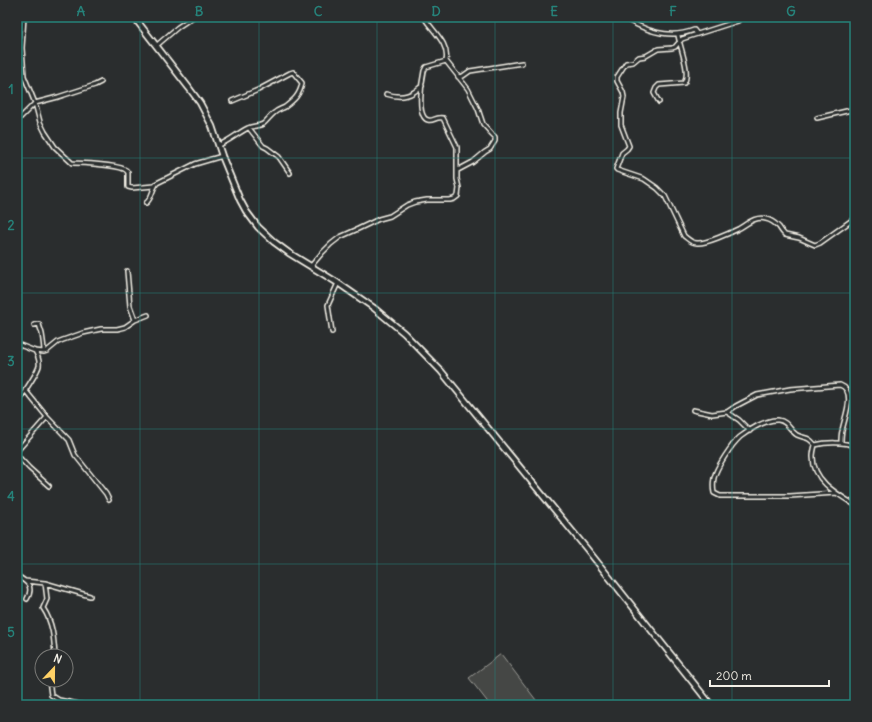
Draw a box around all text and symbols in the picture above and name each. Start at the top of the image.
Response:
text: A [77,3,86,20]
text: B [195,3,204,20]
text: C [314,3,323,20]
text: D [431,3,441,20]
text: E [550,3,558,20]
text: F [669,3,677,20]
text: G [786,3,796,20]
text: 1 [8,81,14,98]
text: 2 [7,217,15,234]
text: 3 [7,353,15,370]
text: 4 [7,488,15,505]
text: 5 [7,624,15,641]
north arrow [34,648,74,688]
text: N [52,651,64,667]
scale bar [710,662,829,688]
text: 200 m [716,668,752,683]

